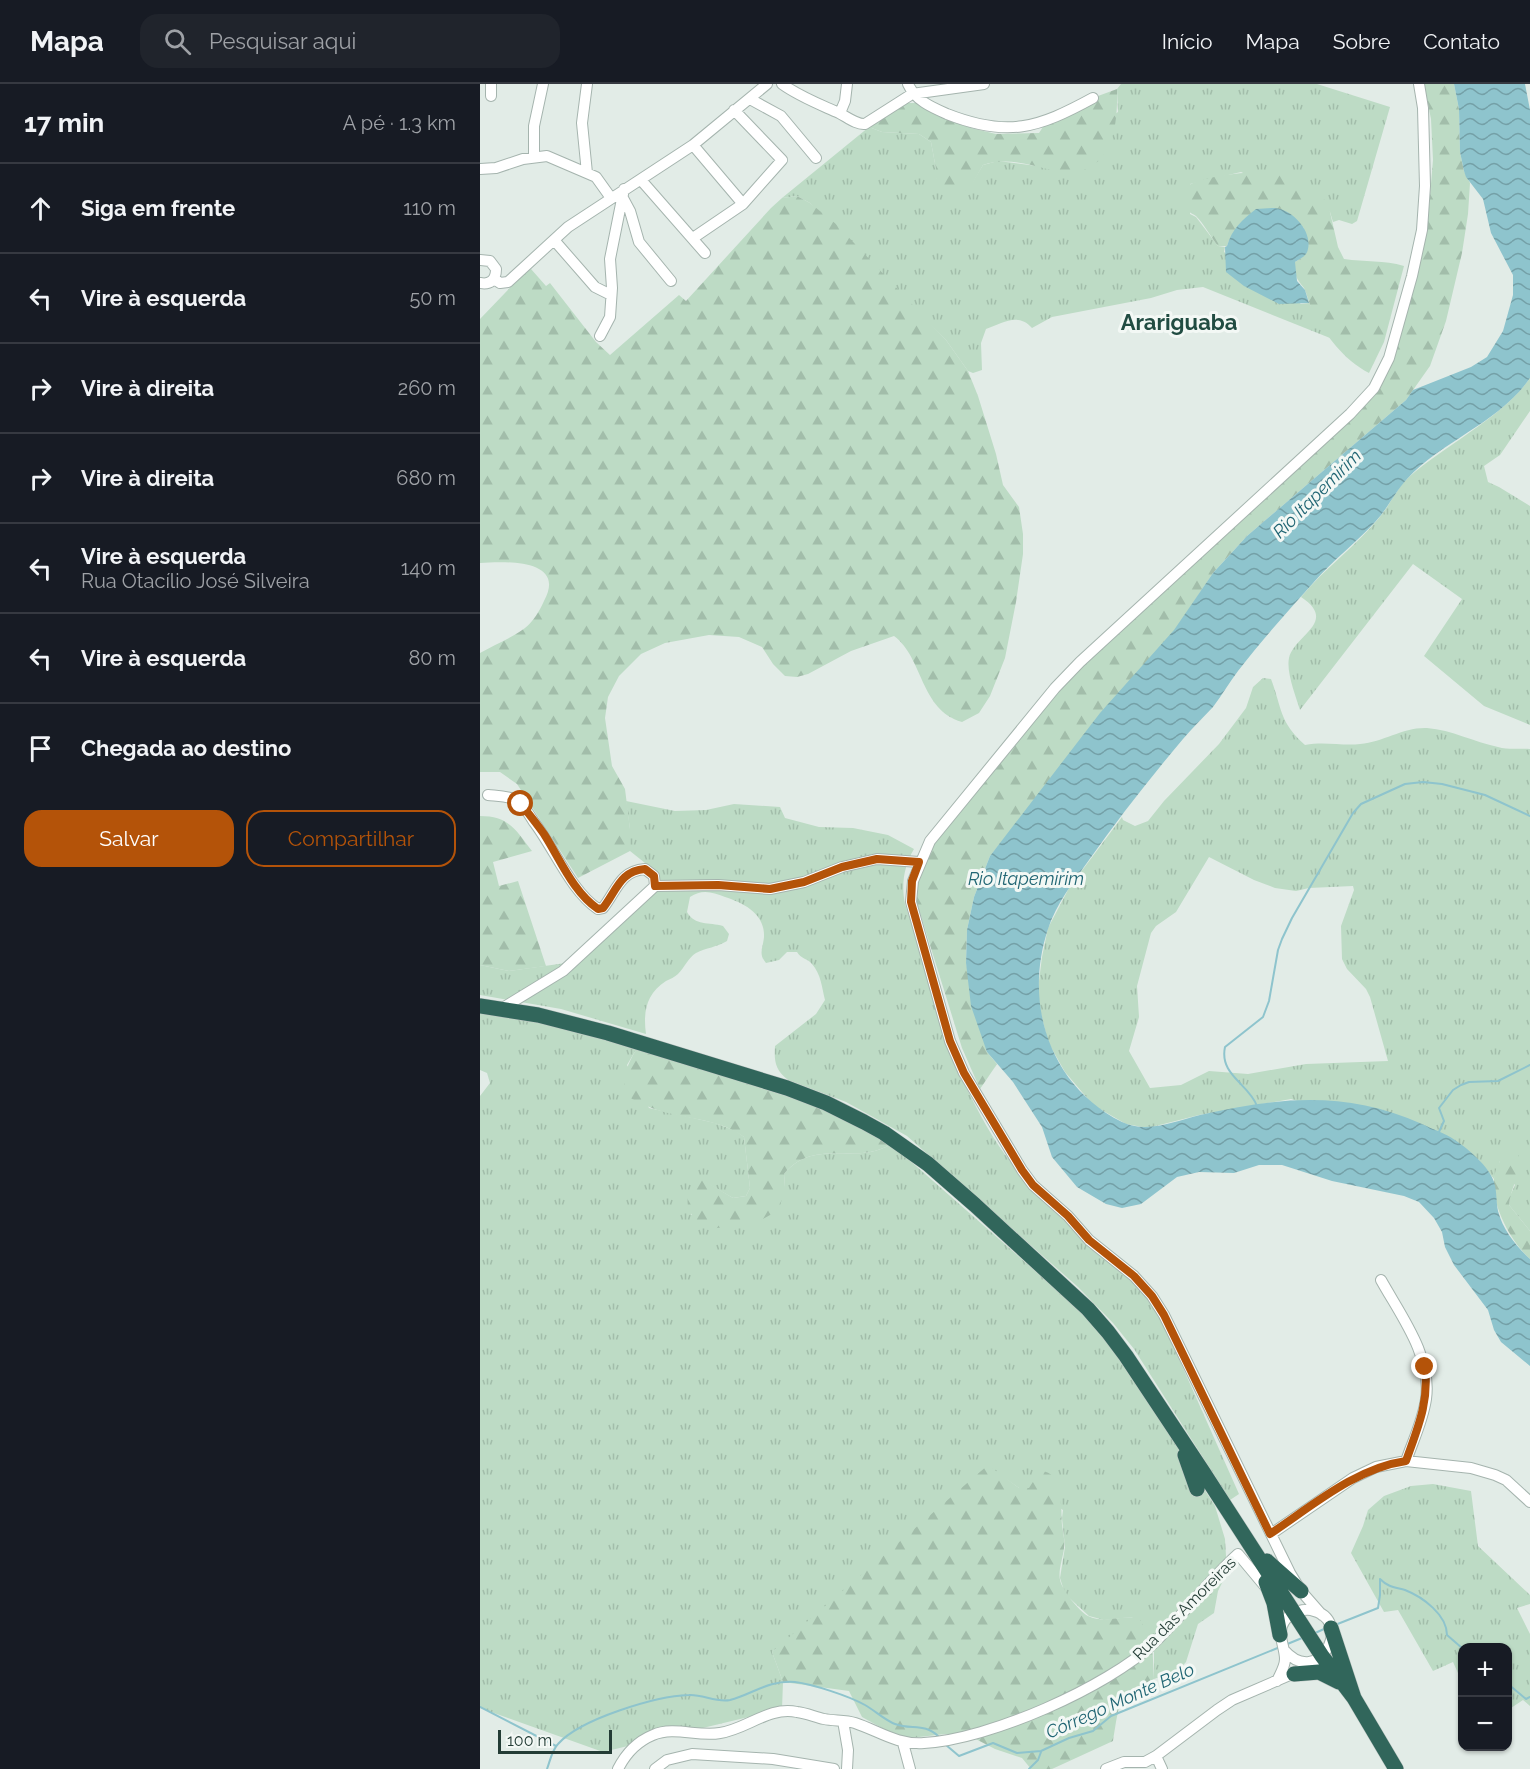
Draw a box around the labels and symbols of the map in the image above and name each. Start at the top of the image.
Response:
district label: Arariguaba [1121,309,1237,335]
water label: Rio Itapemirim [1268,445,1365,542]
route start [507,790,533,816]
water label: Rio Itapemirim [968,868,1084,889]
route end [1411,1353,1437,1379]
street label: Rua das Amoreiras [1129,1553,1240,1664]
water label: Córrego Monte Belo [1042,1658,1197,1743]
scale bar [498,1727,612,1754]

